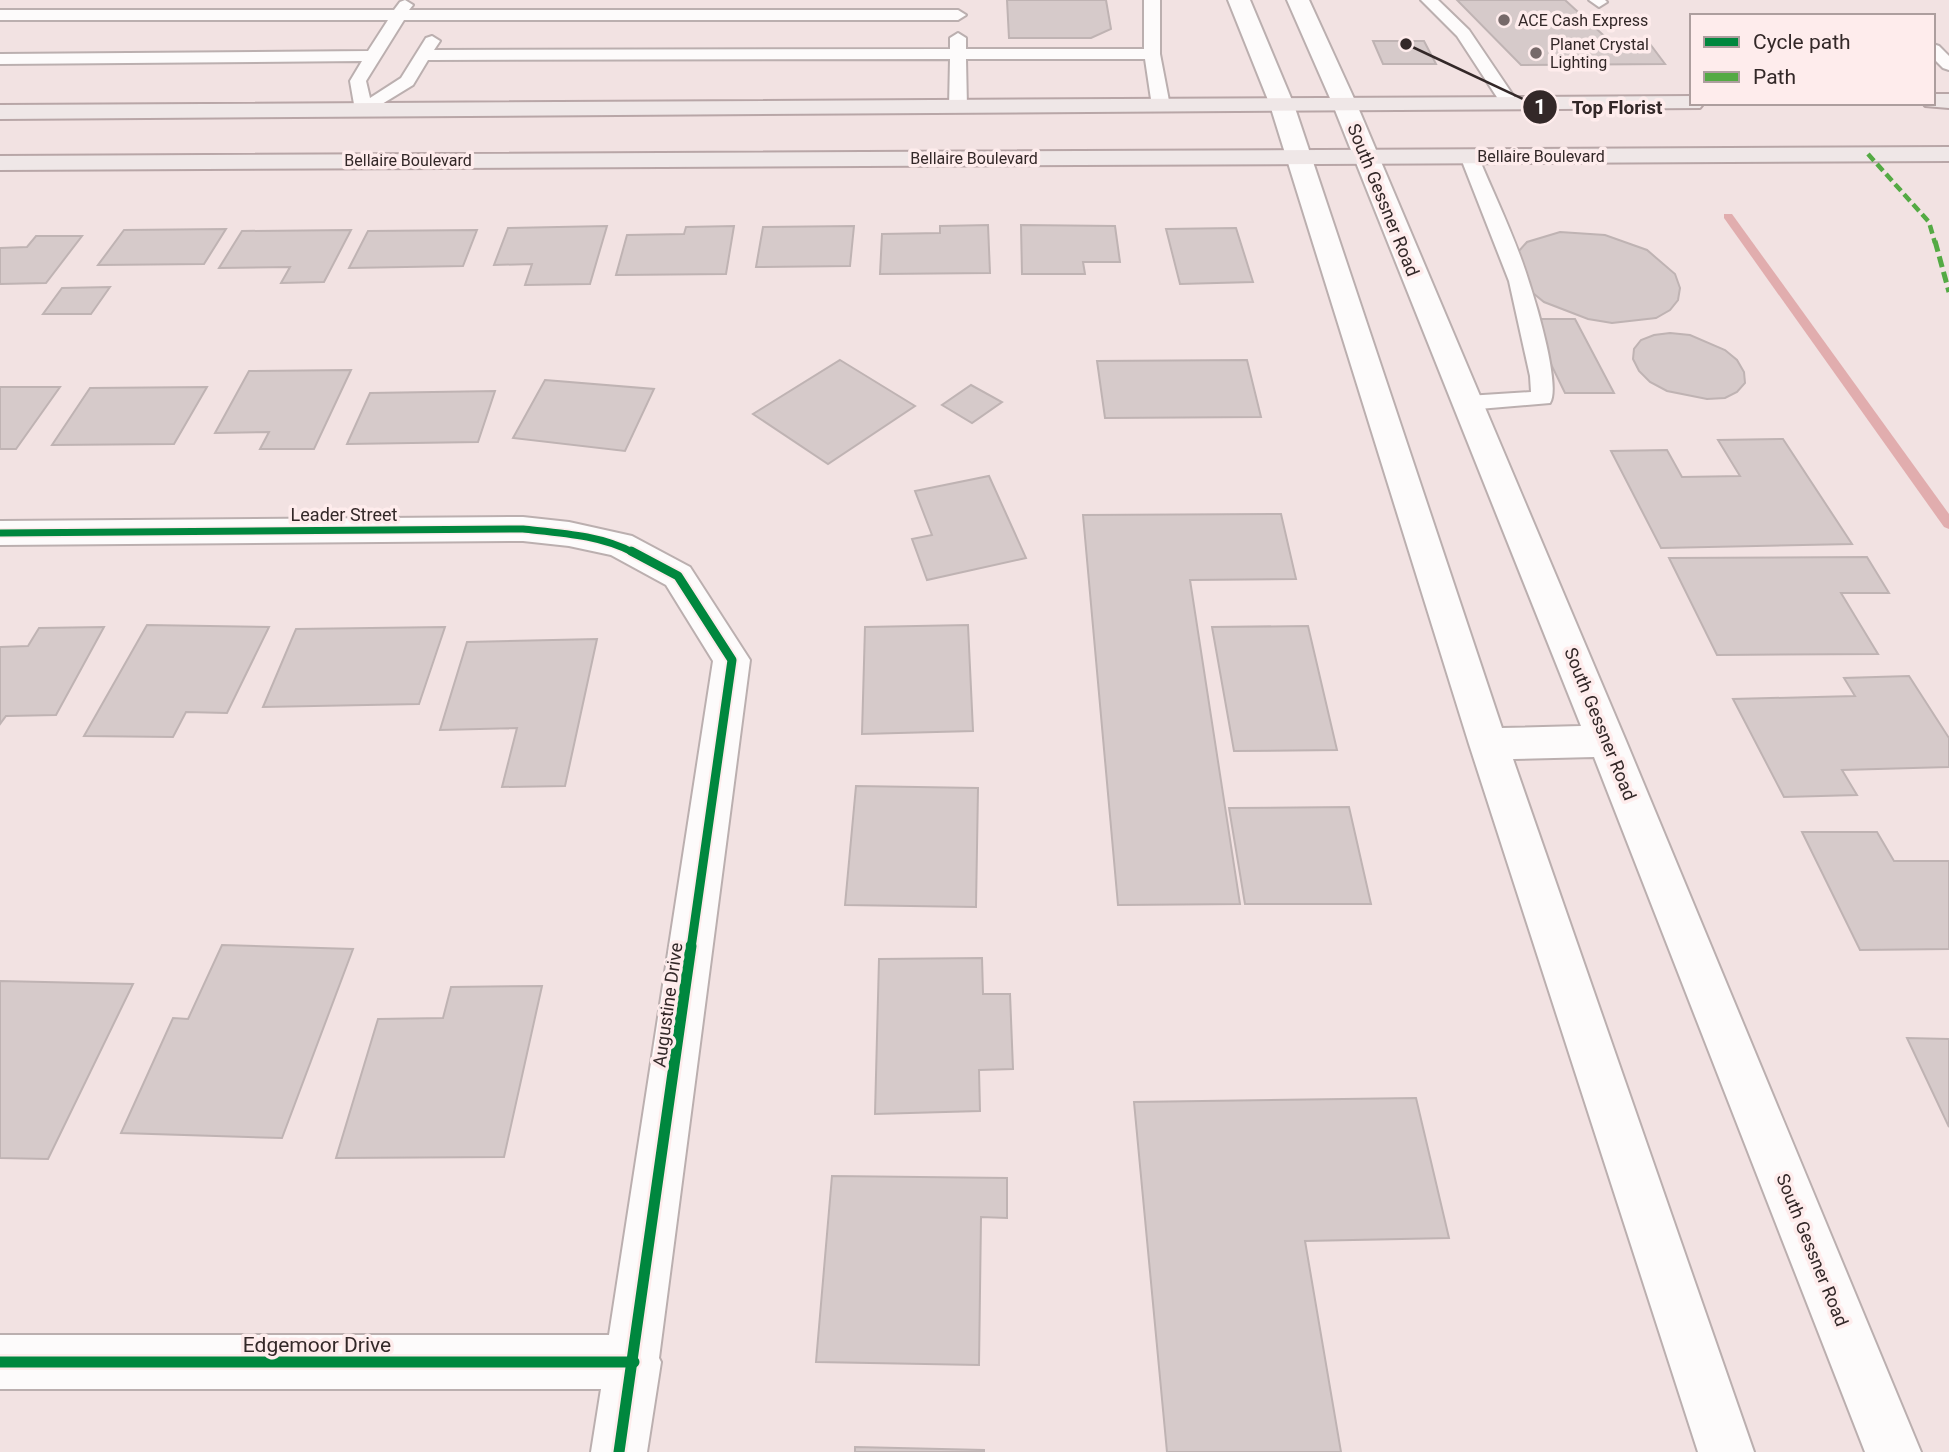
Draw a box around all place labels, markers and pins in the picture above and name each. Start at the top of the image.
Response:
place label: ACE Cash Express [1518,11,1648,30]
marker: ACE Cash Express [1496,12,1512,28]
place label: Planet Crystal Lighting [1550,35,1649,72]
marker: Planet Crystal Lighting [1528,45,1544,61]
callout: Top Florist [1522,87,1676,127]

